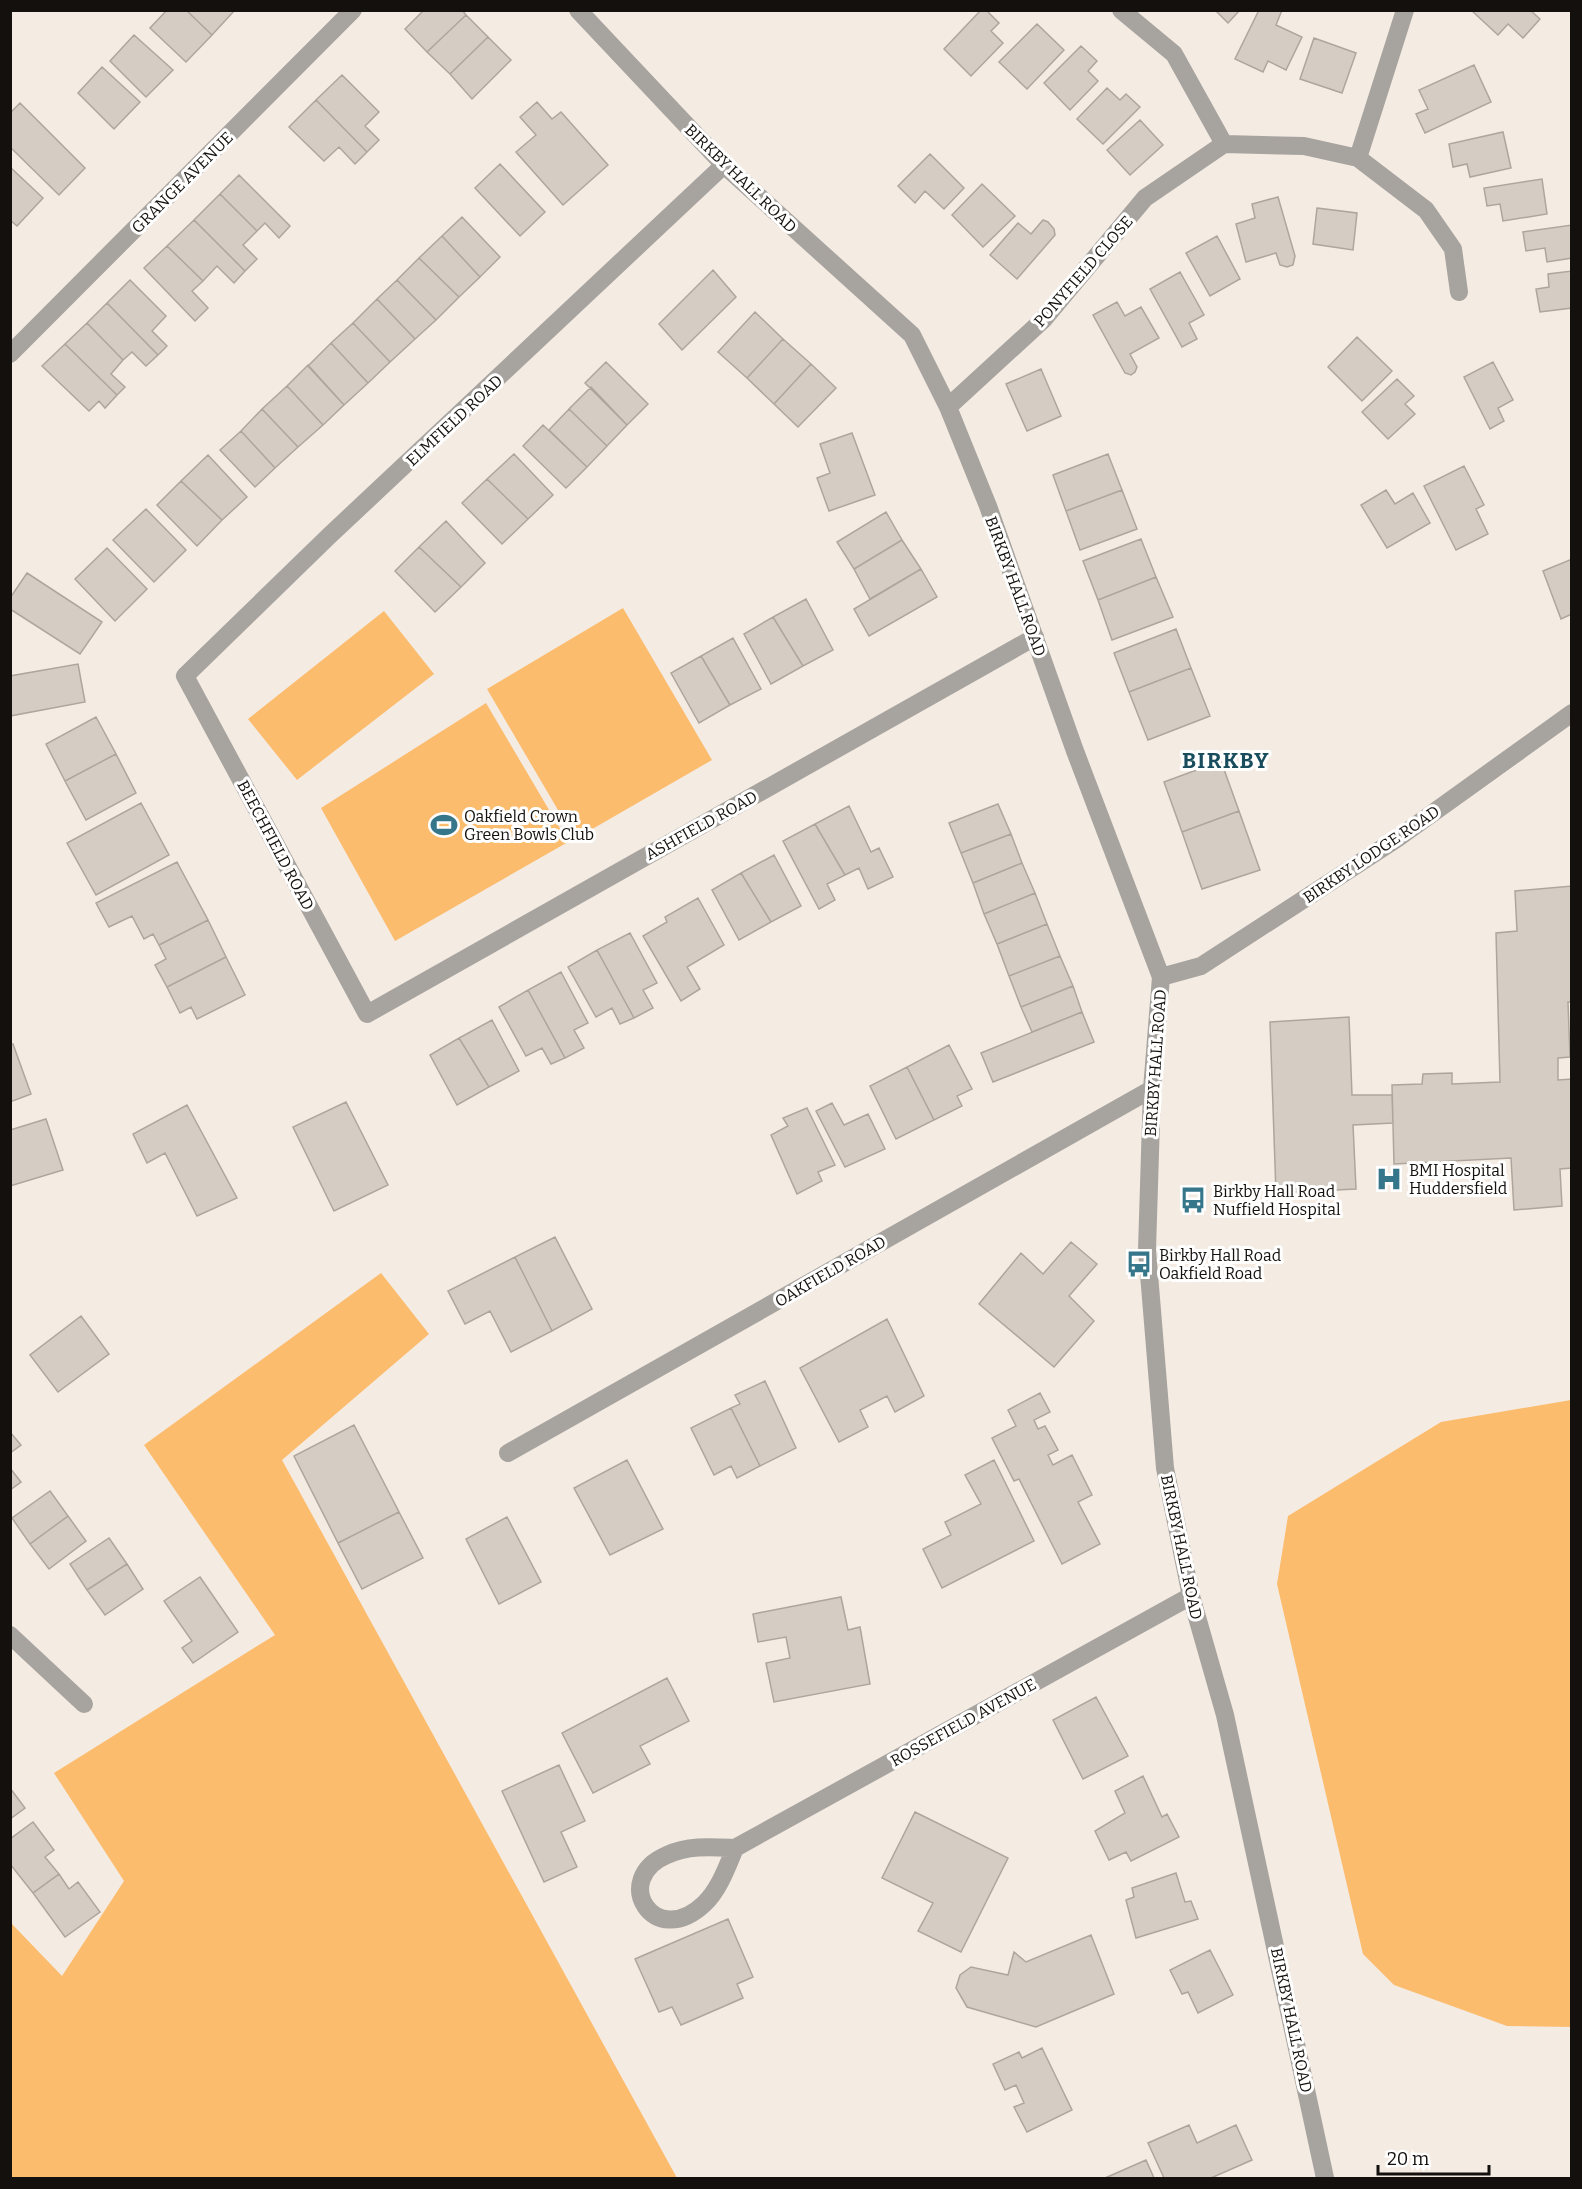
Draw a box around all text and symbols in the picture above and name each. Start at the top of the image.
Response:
street label: BIRKBY HALL ROAD [681,120,800,237]
street label: GRANGE AVENUE [128,128,237,237]
street label: PONYFIELD CLOSE [1030,212,1137,331]
street label: ELMFIELD ROAD [402,371,506,470]
street label: BIRKBY HALL ROAD [981,514,1050,659]
district label: BIRKBY [1182,747,1270,774]
street label: BEECHFIELD ROAD [233,777,318,913]
street label: ASHFIELD ROAD [642,787,760,864]
street label: BIRKBY LODGE ROAD [1300,802,1443,907]
place label: Oakfield Crown Green Bowls Club [464,807,594,844]
sports icon: Oakfield Crown Green Bowls Club [429,810,459,840]
street label: BIRKBY HALL ROAD [1141,989,1170,1137]
place label: BMI Hospital Huddersfield [1409,1161,1508,1198]
hospital icon: BMI Hospital Huddersfield [1374,1164,1404,1194]
place label: Birkby Hall Road Nuffield Hospital [1213,1182,1341,1219]
bus stop icon: Birkby Hall Road Nuffield Hospital [1178,1185,1208,1215]
street label: OAKFIELD ROAD [771,1232,889,1311]
place label: Birkby Hall Road Oakfield Road [1159,1246,1282,1283]
bus stop icon: Birkby Hall Road Oakfield Road [1124,1249,1154,1279]
street label: BIRKBY HALL ROAD [1157,1473,1206,1621]
street label: ROSSEFIELD AVENUE [887,1674,1039,1770]
street label: BIRKBY HALL ROAD [1267,1946,1316,2094]
scale bar [1378,2138,1489,2176]
text: 20 m [1387,2148,1429,2170]

